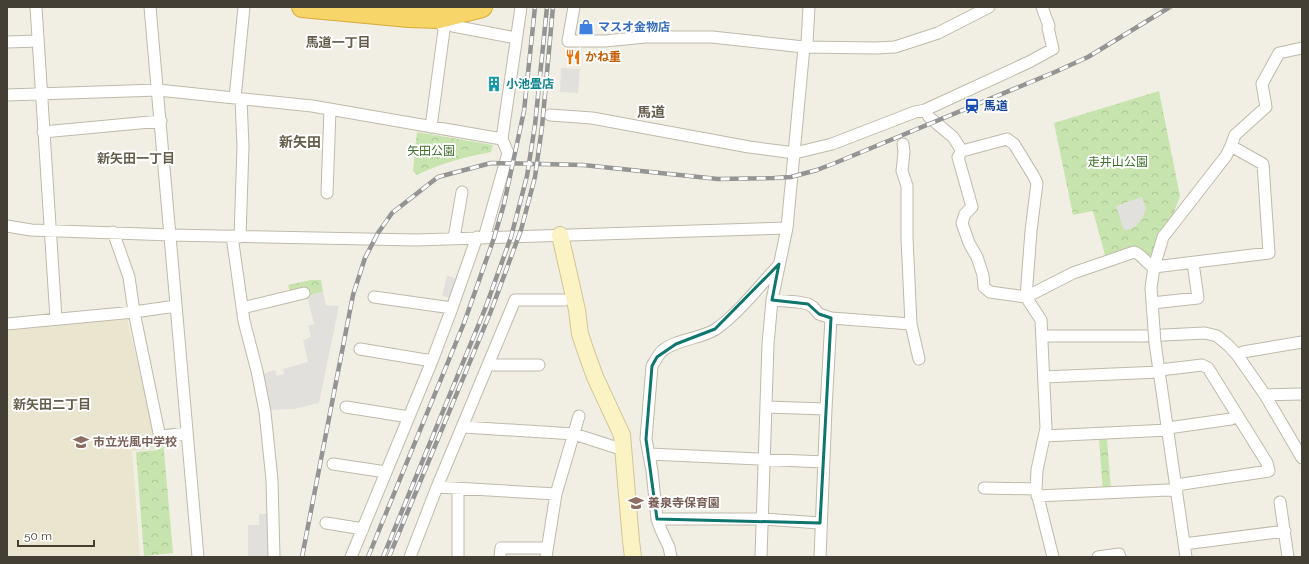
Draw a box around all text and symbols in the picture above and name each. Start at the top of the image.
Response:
shop icon: マスオ金物店 [577,18,595,36]
place label: マスオ金物店 [598,20,670,34]
district label: 馬道一丁目 [305,35,371,50]
restaurant icon: かね重 [564,48,582,66]
place label: かね重 [585,50,621,64]
building icon: 小池畳店 [485,75,503,93]
place label: 小池畳店 [506,77,554,91]
station icon: 馬道 [963,97,981,115]
place label: 馬道 [984,99,1008,113]
district label: 馬道 [637,104,665,120]
district label: 新矢田 [279,134,321,150]
park label: 矢田公園 [407,144,455,158]
district label: 新矢田一丁目 [97,151,175,166]
park label: 走井山公園 [1088,155,1148,169]
district label: 新矢田二丁目 [13,397,91,412]
school or university icon: 市立光風中学校 [72,433,90,451]
place label: 市立光風中学校 [93,435,177,449]
school or university icon: 養泉寺保育園 [627,494,645,512]
place label: 養泉寺保育園 [648,496,720,510]
scale bar [18,522,94,548]
text: 50 m [24,529,52,543]

